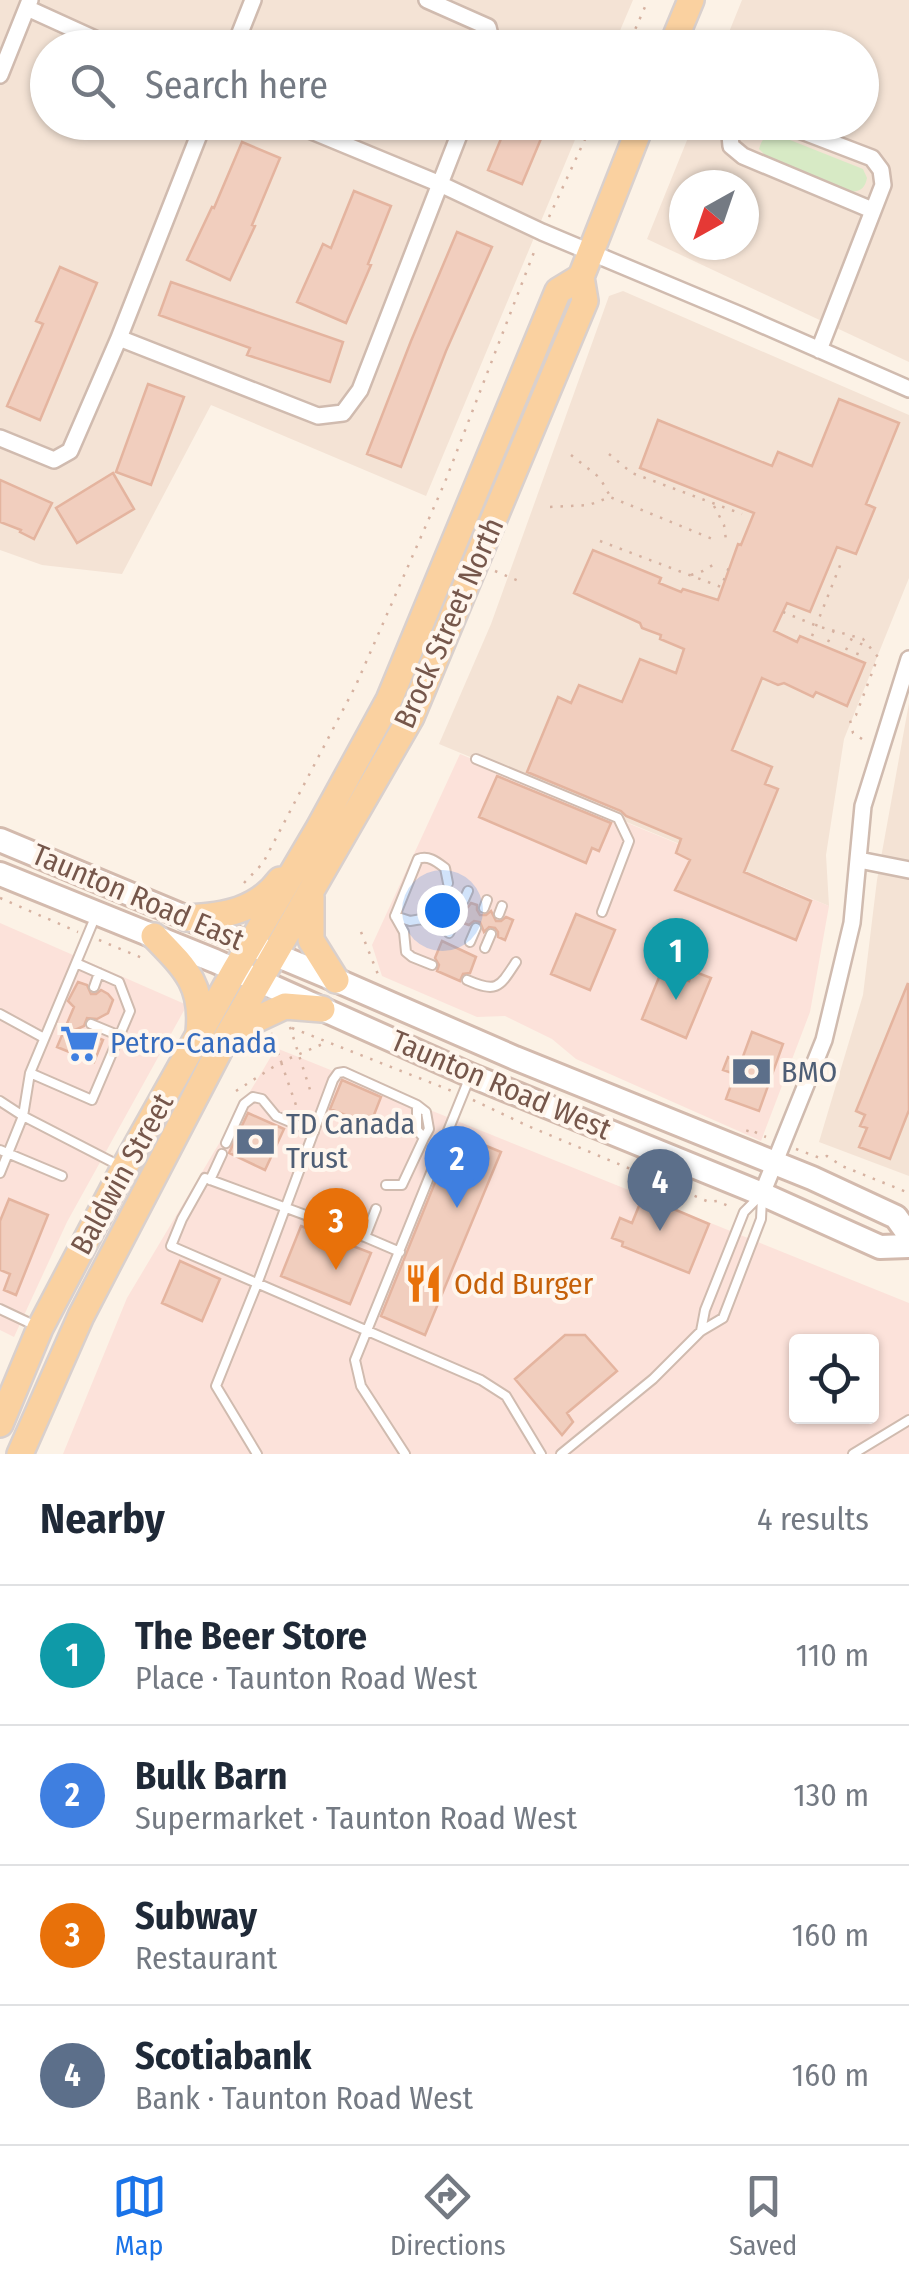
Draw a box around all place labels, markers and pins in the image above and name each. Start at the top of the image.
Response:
pin: 1 [644,918,708,1000]
supermarket icon: Petro-Canada [59,1022,101,1064]
place label: Petro-Canada [110,1025,277,1061]
bank icon: BMO [730,1051,772,1093]
place label: BMO [781,1054,837,1090]
place label: TD Canada Trust [286,1106,415,1176]
bank icon: TD Canada Trust [235,1120,277,1162]
pin: 2 [424,1126,490,1208]
pin: 4 [628,1148,692,1231]
pin: 3 [304,1188,368,1270]
restaurant icon: Odd Burger [403,1263,445,1305]
place label: Odd Burger [454,1266,594,1302]

